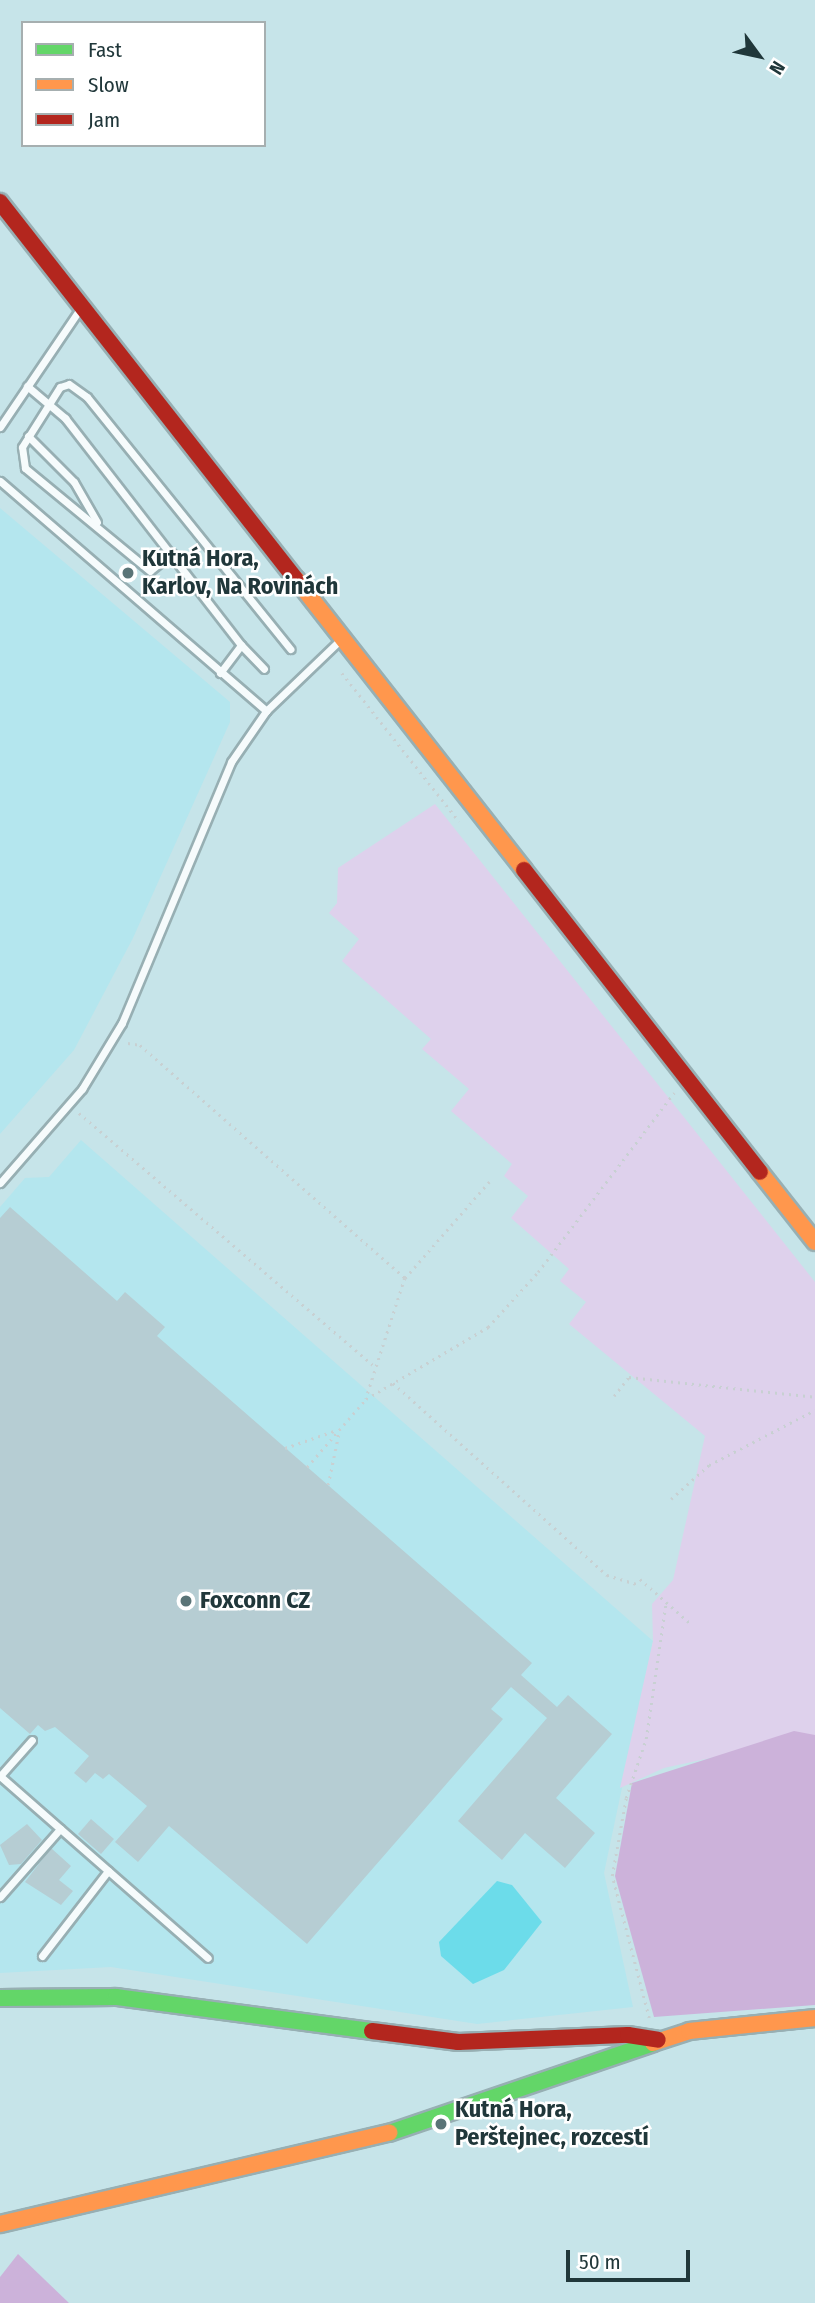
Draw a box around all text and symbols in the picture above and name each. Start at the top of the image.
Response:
legend [21,21,266,147]
north arrow [724,21,794,91]
text: Fast [88,37,122,63]
text: N [764,57,790,79]
text: Slow [88,72,129,98]
text: Jam [88,107,120,133]
place label: Kutná Hora, Karlov, Na Rovinách [142,545,338,601]
marker: Kutná Hora, Karlov, Na Rovinách [120,565,136,581]
place label: Foxconn CZ [200,1587,310,1615]
marker: Foxconn CZ [178,1593,194,1609]
place label: Kutná Hora, Perštejnec, rozcestí [455,2096,649,2152]
marker: Kutná Hora, Perštejnec, rozcestí [433,2116,449,2132]
scale bar [570,2236,694,2280]
text: 50 m [579,2249,621,2275]

